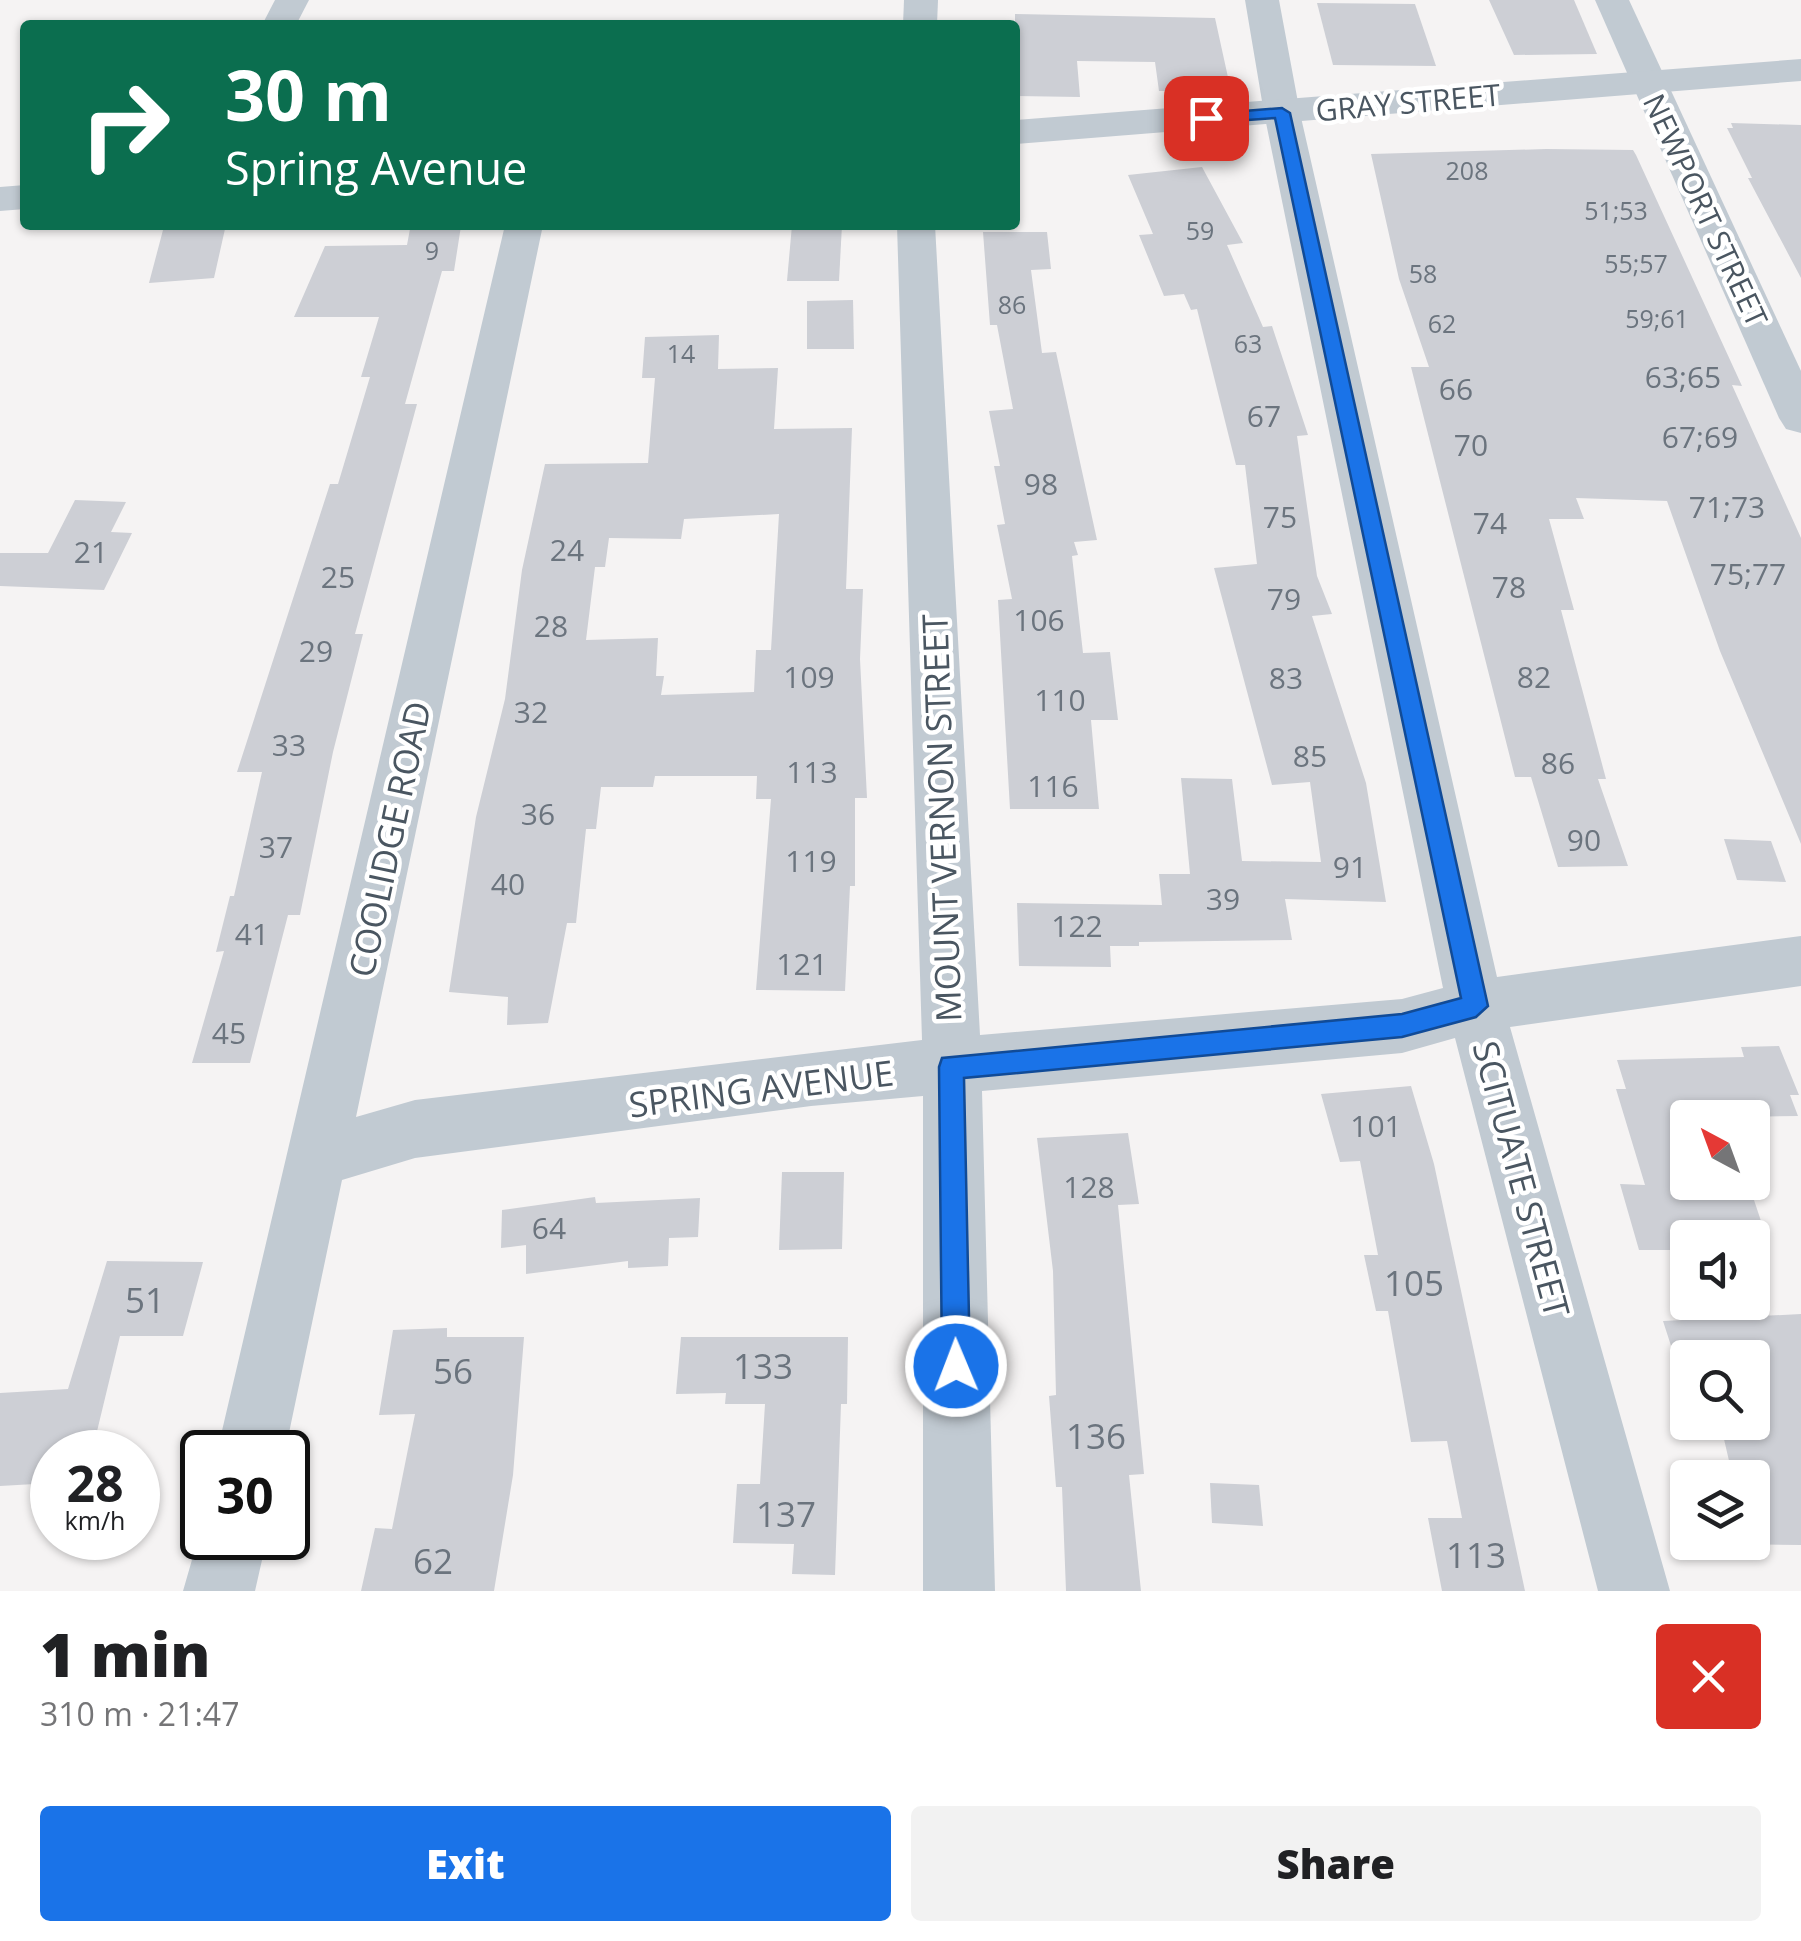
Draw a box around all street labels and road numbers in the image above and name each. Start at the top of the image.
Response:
street label: GRAY STREET [1314,73,1503,130]
street label: NEWPORT STREET [1634,87,1778,334]
street label: MOUNT VERNON STREET [910,613,972,1023]
street label: COOLIDGE ROAD [337,697,441,981]
street label: SCITUATE STREET [1463,1036,1581,1322]
street label: SPRING AVENUE [626,1048,896,1128]

